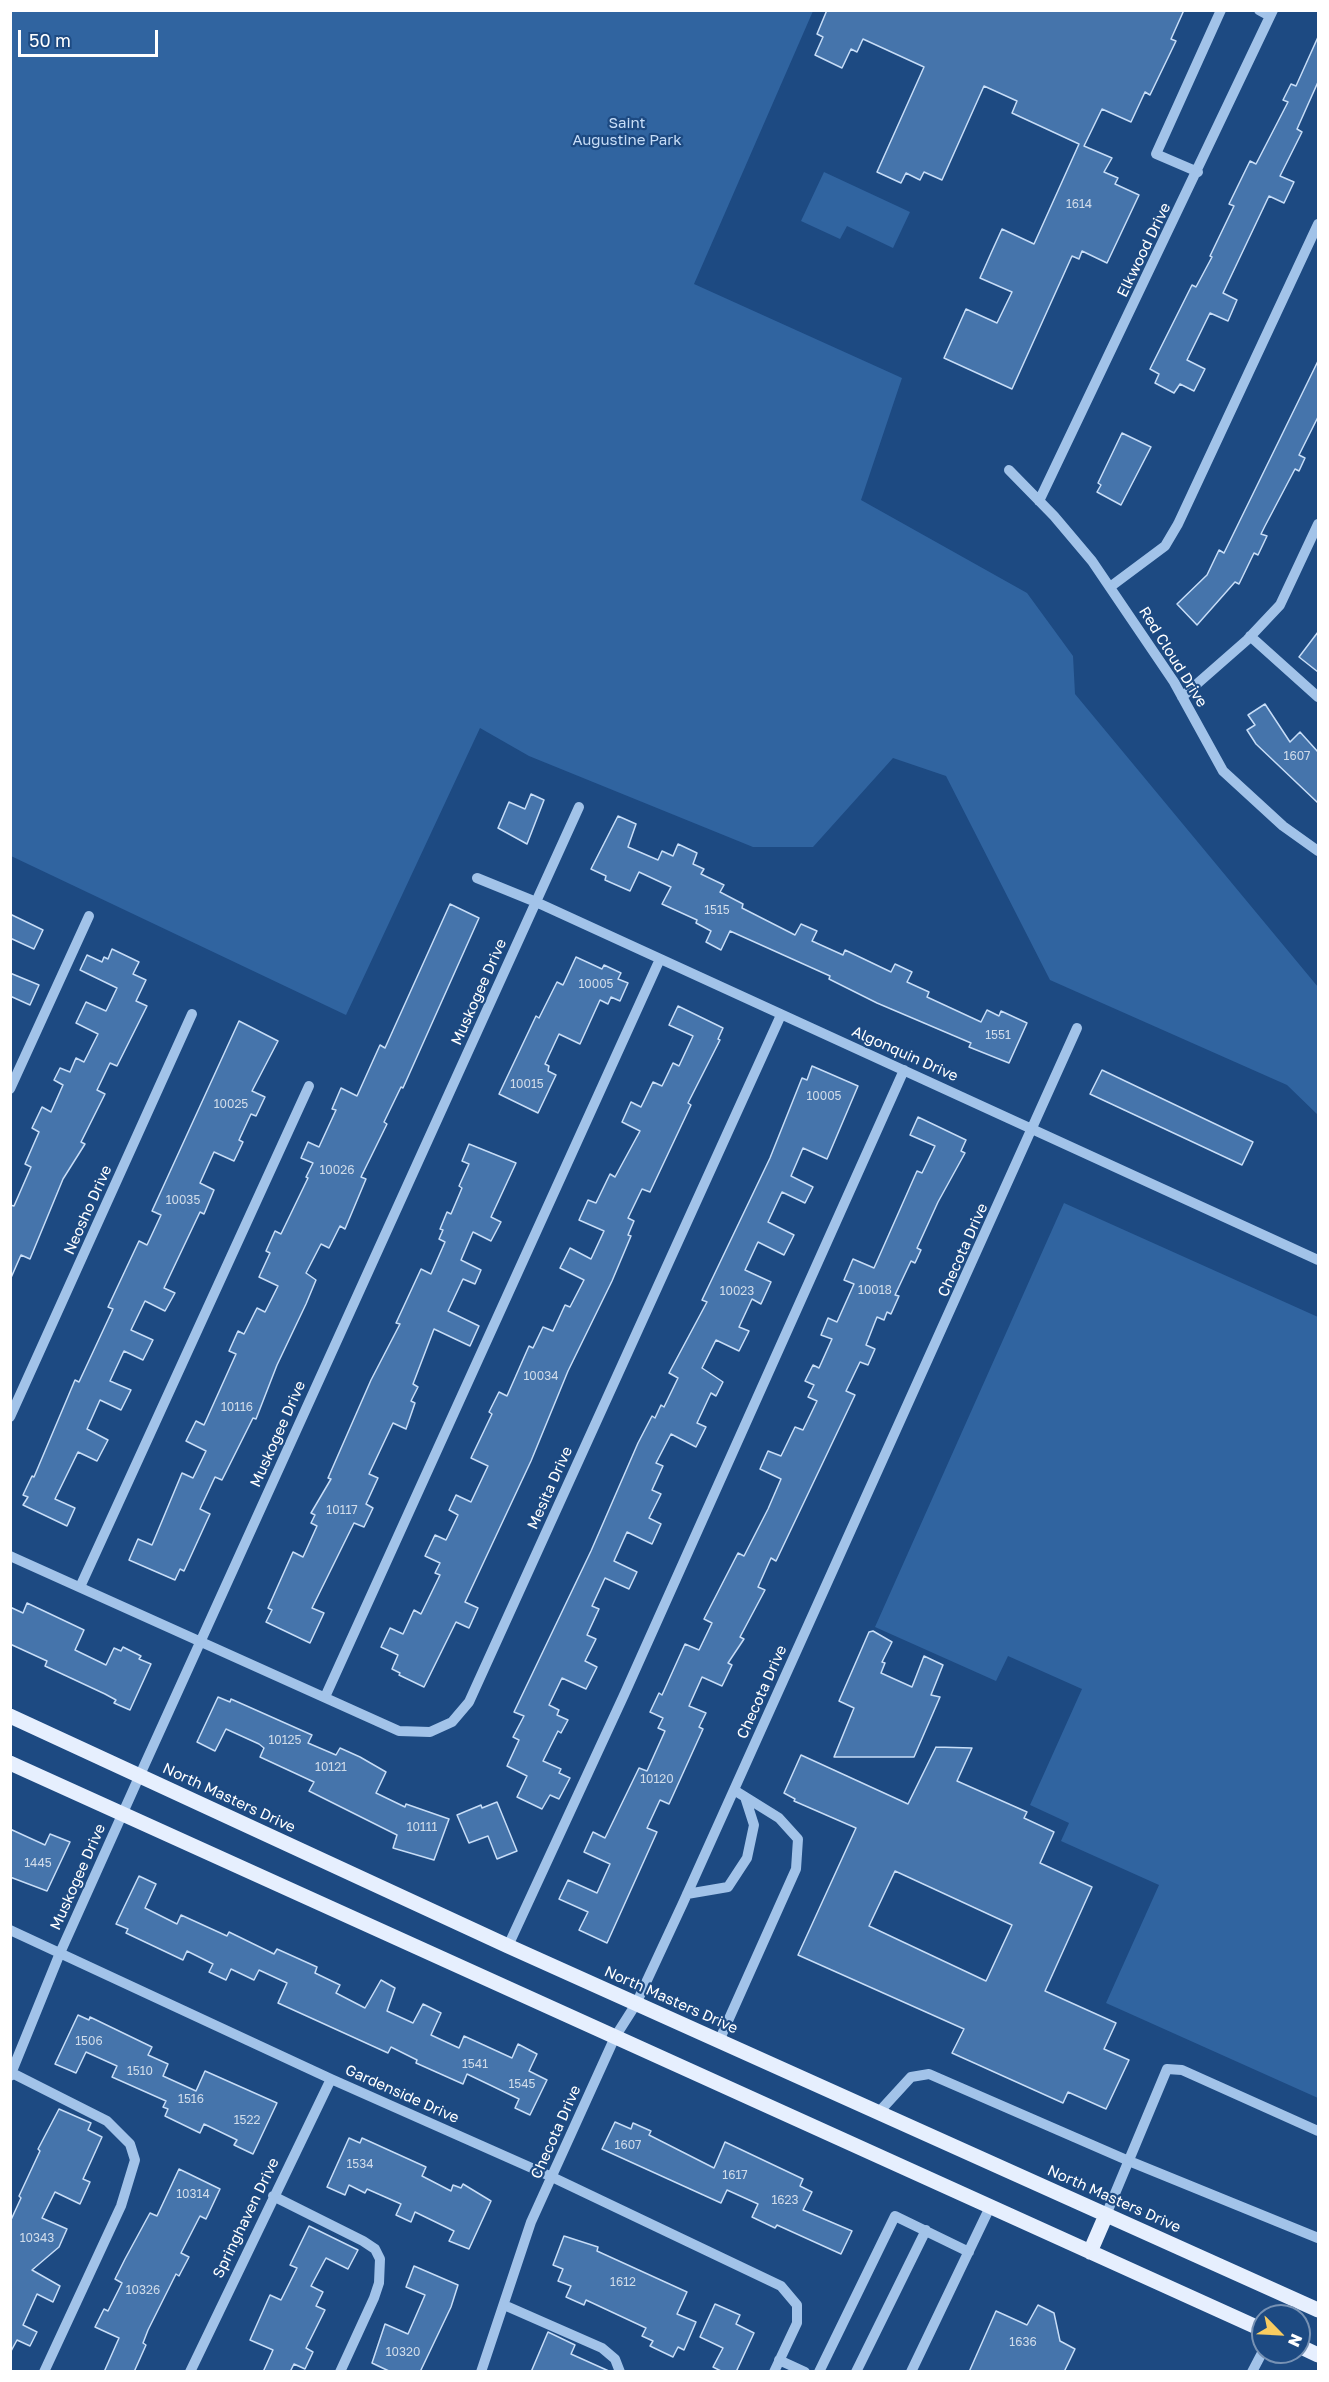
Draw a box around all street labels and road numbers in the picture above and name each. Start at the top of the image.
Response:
street label: Elkwood Drive [1113,200,1175,300]
street label: Red Cloud Drive [1135,604,1211,710]
street label: Muskogee Drive [447,936,511,1048]
street label: Algonquin Drive [849,1023,961,1085]
street label: Neosho Drive [60,1162,116,1258]
street label: Checota Drive [934,1200,992,1300]
street label: Muskogee Drive [246,1378,310,1490]
street label: Mesita Drive [524,1444,576,1532]
street label: Checota Drive [733,1642,791,1742]
street label: North Masters Drive [160,1759,298,1837]
street label: Muskogee Drive [46,1821,110,1933]
street label: North Masters Drive [601,1962,741,2038]
street label: Gardenside Drive [342,2061,462,2127]
street label: Checota Drive [527,2082,585,2182]
street label: Springhaven Drive [209,2155,283,2281]
street label: North Masters Drive [1044,2161,1184,2237]

